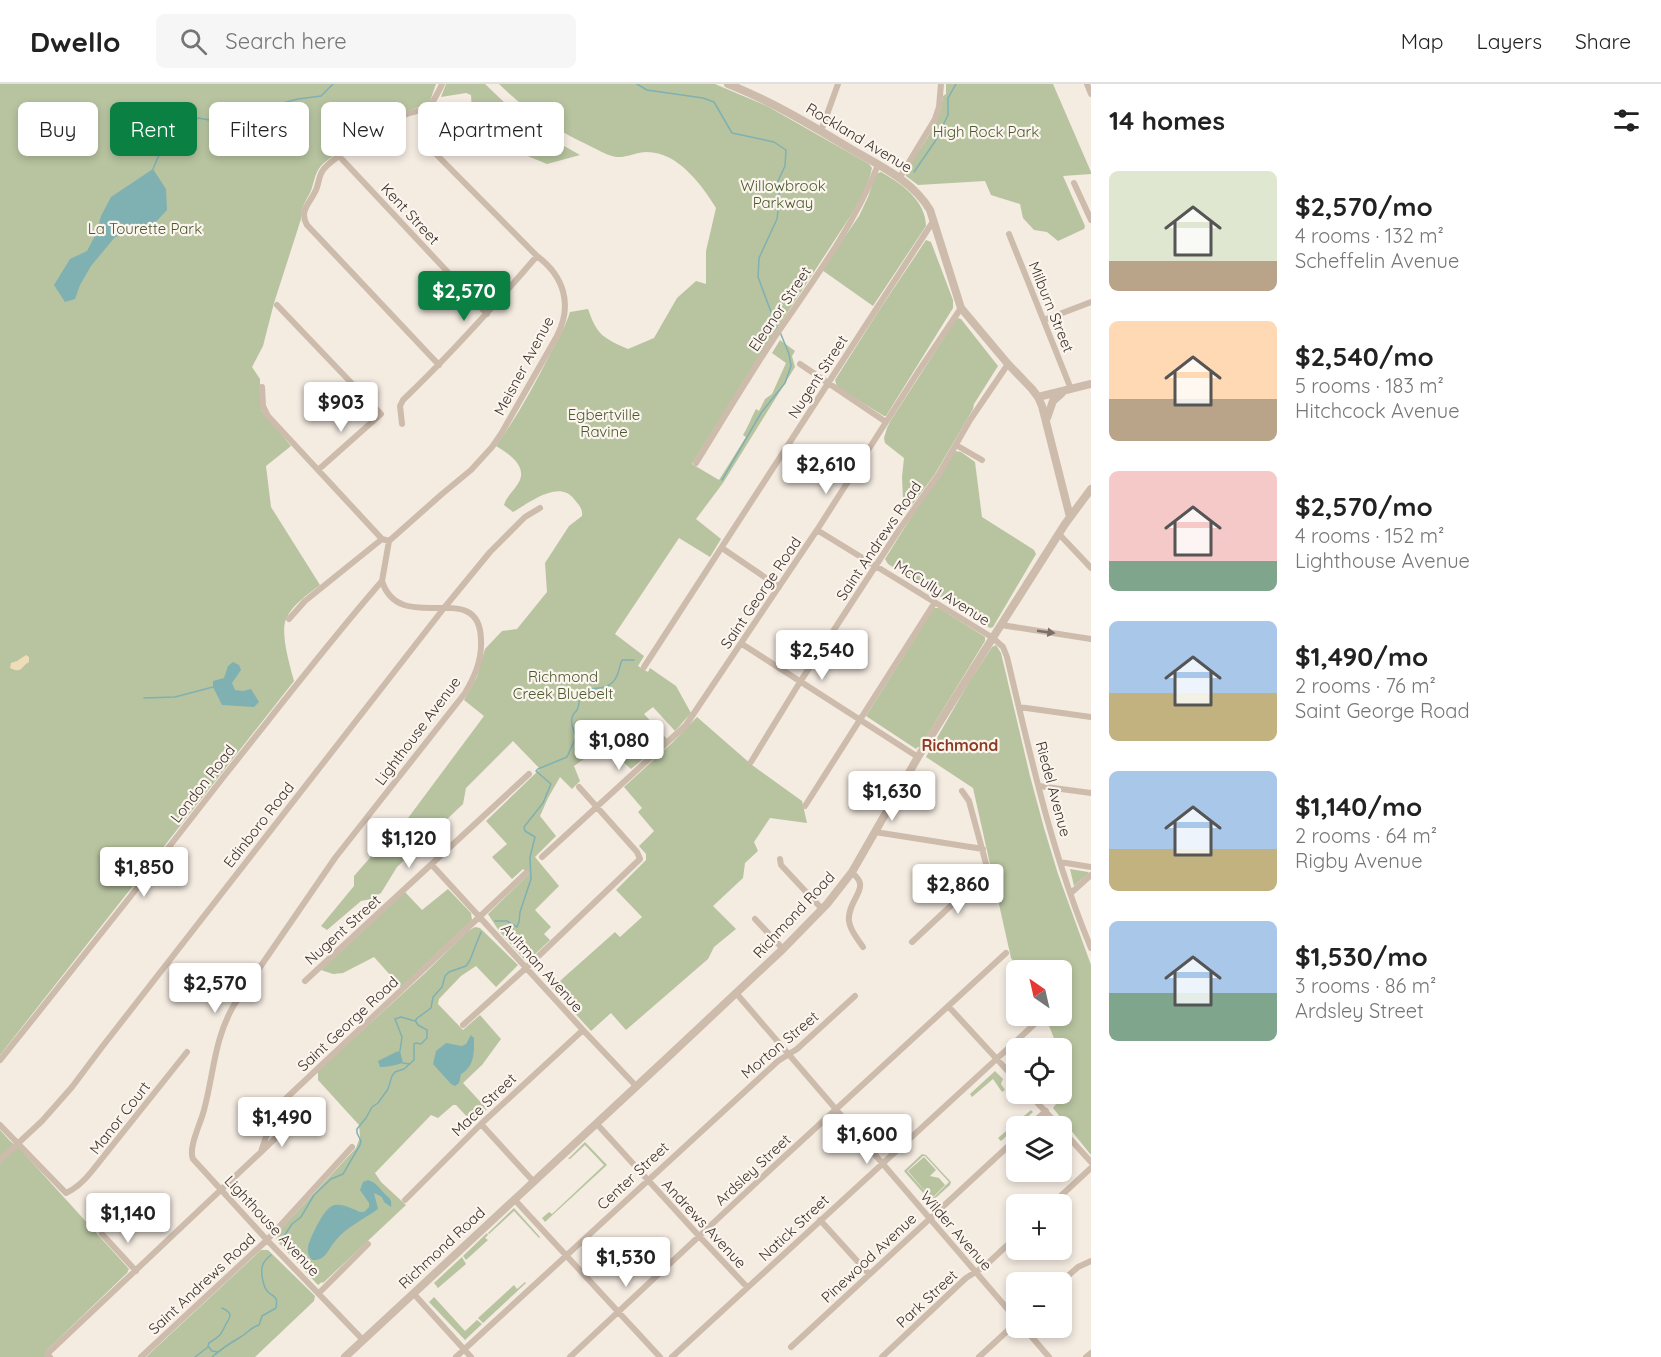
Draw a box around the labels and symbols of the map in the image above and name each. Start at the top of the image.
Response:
street label: Rockland Avenue [803,98,916,177]
park label: High Rock Park [933,122,1039,141]
park label: Willowbrook Parkway [740,176,826,212]
street label: Kent Street [377,179,444,248]
park label: La Tourette Park [88,219,202,238]
street label: Milburn Street [1025,259,1078,355]
street label: Eleanor Street [744,263,815,355]
pin: $2,570 [415,271,513,322]
street label: Meisner Avenue [489,313,558,419]
street label: Nugent Street [784,331,852,422]
pin: $903 [305,382,377,433]
park label: Egbertville Ravine [568,405,640,441]
pin: $2,610 [777,444,875,495]
street label: Saint Andrews Road [832,478,925,604]
street label: Saint George Road [716,533,805,652]
street label: McCully Avenue [891,556,994,630]
one-way arrow [1037,628,1056,637]
pin: $2,540 [773,630,871,681]
park label: Richmond Creek Bluebelt [513,667,613,703]
street label: Lighthouse Avenue [371,673,465,789]
pin: $1,080 [570,720,668,771]
district label: Richmond [922,735,998,755]
street label: Riedel Avenue [1032,739,1075,839]
street label: London Road [166,741,239,827]
pin: $1,630 [843,771,941,822]
street label: Edinboro Road [219,778,298,871]
pin: $1,120 [360,818,458,869]
pin: $1,850 [95,847,193,898]
pin: $2,860 [909,864,1007,915]
street label: Richmond Road [749,867,839,962]
street label: Nugent Street [301,891,385,969]
street label: Aultman Avenue [497,919,587,1016]
north arrow [1006,960,1072,1026]
pin: $2,570 [166,963,264,1014]
street label: Saint George Road [293,972,402,1075]
street label: Morton Street [737,1007,822,1082]
street label: Mace Street [447,1069,520,1140]
street label: Manor Court [85,1077,154,1158]
pin: $1,490 [233,1097,331,1148]
pin: $1,600 [818,1114,916,1165]
street label: Ardsley Street [711,1130,794,1210]
street label: Center Street [593,1138,673,1214]
street label: Lighthouse Avenue [221,1171,324,1280]
street label: Andrews Avenue [658,1175,751,1272]
street label: Wilder Avenue [916,1187,996,1275]
street label: Natick Street [755,1190,833,1265]
pin: $1,140 [79,1193,177,1244]
street label: Richmond Road [394,1203,489,1293]
street label: Pinewood Avenue [817,1209,920,1307]
street label: Saint Andrews Road [144,1229,259,1338]
pin: $1,530 [577,1237,675,1288]
street label: Park Street [892,1265,961,1332]

